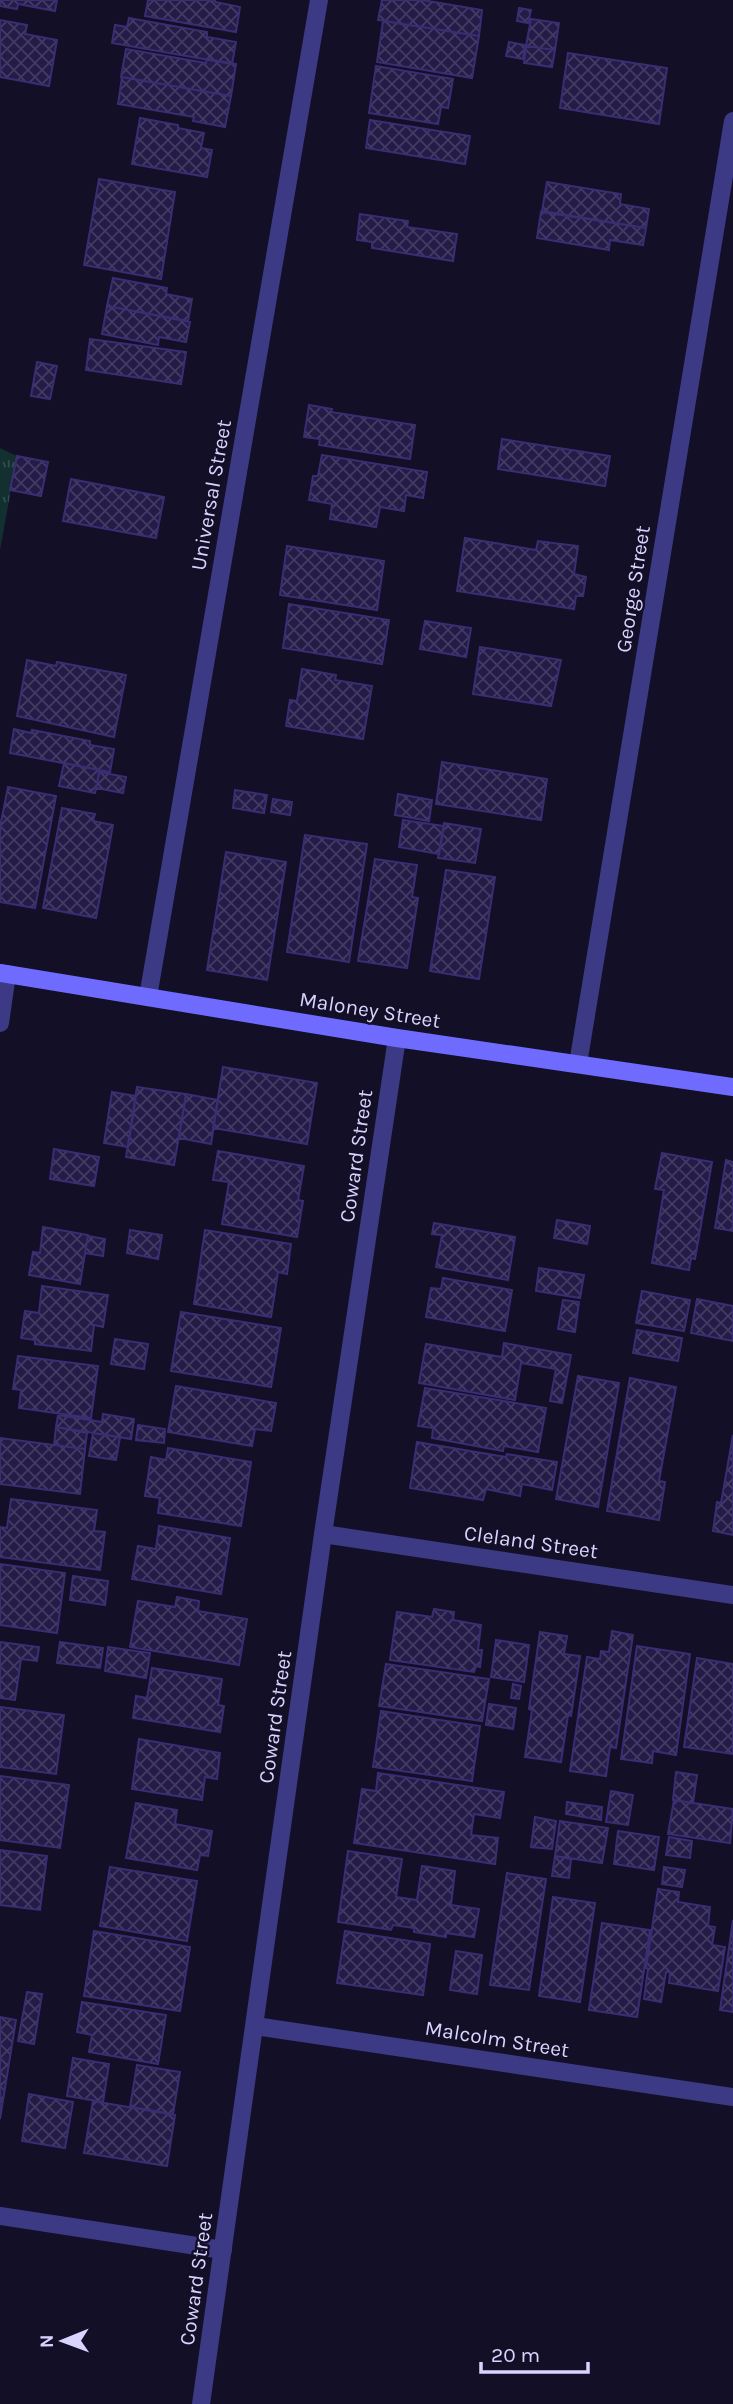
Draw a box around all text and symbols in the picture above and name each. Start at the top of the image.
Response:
street label: Universal Street [186,418,236,572]
street label: George Street [611,524,655,654]
street label: Maloney Street [298,987,442,1033]
street label: Coward Street [335,1088,377,1224]
street label: Cleland Street [463,1521,599,1563]
street label: Coward Street [254,1649,296,1785]
street label: Malcolm Street [423,2016,571,2062]
street label: Coward Street [175,2211,217,2347]
north arrow [28,2306,98,2376]
scale bar [481,2330,588,2374]
text: N [36,2334,58,2348]
text: 20 m [491,2343,540,2367]

